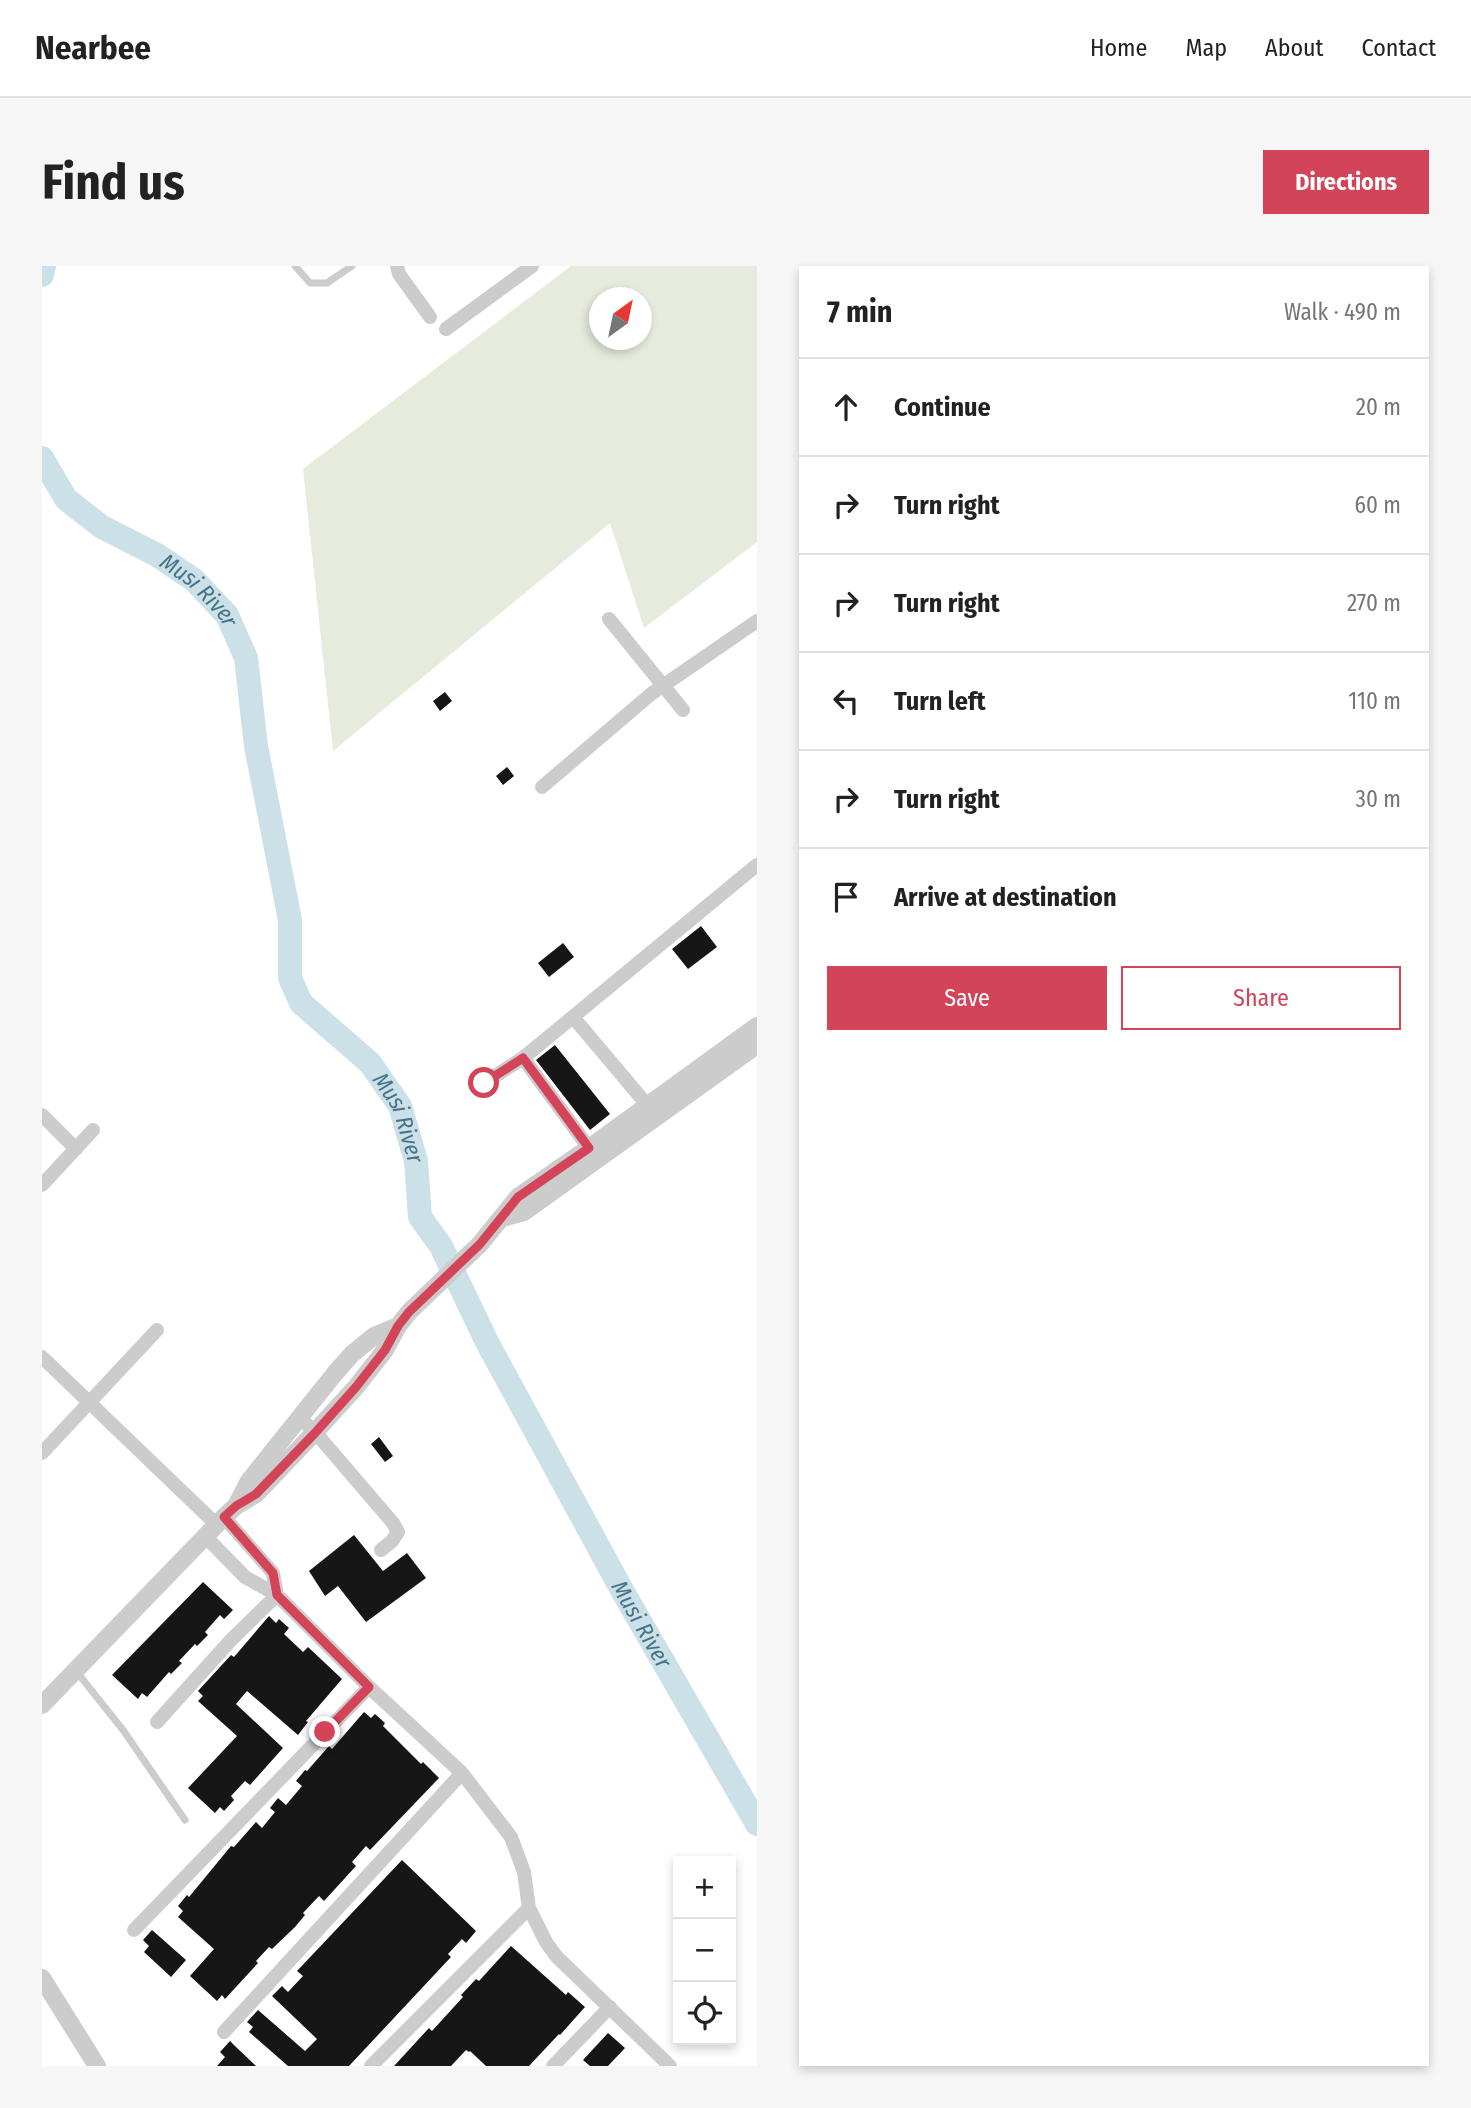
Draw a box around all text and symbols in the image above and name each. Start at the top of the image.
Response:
text: Nearbee [35,28,151,68]
text: Home [1090,34,1147,62]
text: Map [1185,34,1227,62]
text: About [1265,34,1323,62]
text: Contact [1361,34,1436,62]
button: Directions [1263,150,1429,214]
text: Find us [42,153,185,212]
north arrow [589,287,652,350]
text: 7 min [827,294,892,330]
text: Walk · 490 m [1284,298,1401,326]
icon: ahead [827,388,865,426]
text: Continue [894,392,991,423]
text: 20 m [1356,393,1401,421]
icon: right [827,486,865,524]
text: Turn right [894,490,1000,521]
text: 60 m [1355,491,1401,519]
water label: Musi River [155,547,244,631]
icon: right [827,584,865,622]
text: Turn right [894,588,1000,619]
text: 270 m [1347,589,1401,617]
icon: left [827,682,865,720]
text: Turn left [894,686,986,717]
text: 110 m [1348,687,1401,715]
icon: right [827,780,865,818]
text: Turn right [894,784,1000,815]
text: 30 m [1356,785,1401,813]
icon: arrive [827,878,865,916]
text: Arrive at destination [894,882,1117,913]
button: Save [827,966,1107,1030]
button: Share [1121,966,1401,1030]
water label: Musi River [367,1067,430,1167]
route start [468,1067,499,1098]
water label: Musi River [605,1576,678,1674]
route end [309,1716,340,1747]
map controls [673,1856,736,2045]
button: + [673,1856,736,1919]
button: − [673,1919,736,1982]
button: locate [673,1982,736,2045]

